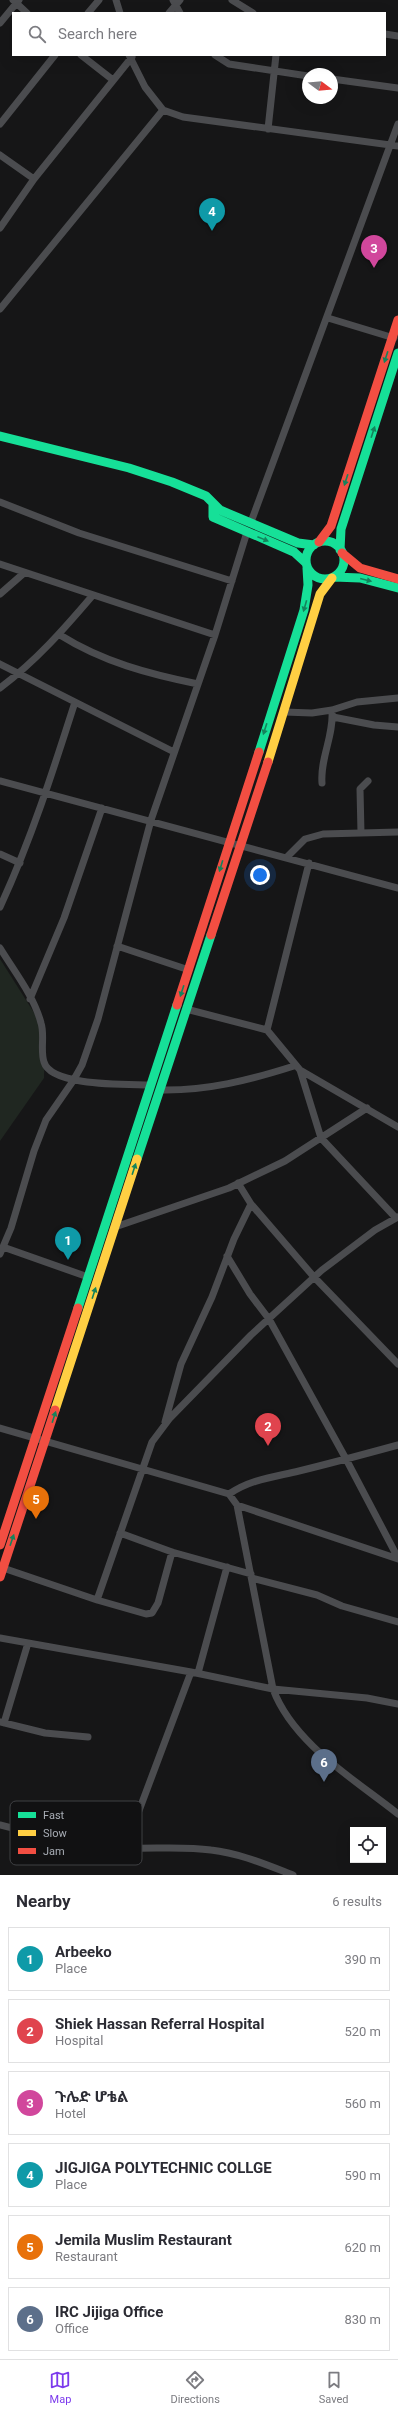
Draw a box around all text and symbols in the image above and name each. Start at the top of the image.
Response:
search box [12,12,386,56]
icon: search [26,23,48,45]
text: Search here [58,25,137,43]
north arrow [302,68,338,104]
pin: 4 [199,198,225,231]
pin: 3 [361,235,387,268]
one-way arrow [383,351,389,363]
one-way arrow [370,425,376,437]
one-way arrow [342,475,348,487]
one-way arrow [258,537,270,543]
one-way arrow [361,577,373,583]
one-way arrow [302,600,308,612]
one-way arrow [262,724,268,736]
one-way arrow [218,861,224,873]
your location [250,865,270,885]
one-way arrow [179,985,185,997]
one-way arrow [131,1163,137,1175]
pin: 1 [55,1227,81,1260]
one-way arrow [91,1287,97,1299]
one-way arrow [51,1410,57,1422]
pin: 2 [255,1413,281,1446]
pin: 5 [23,1486,49,1519]
one-way arrow [10,1533,16,1545]
pin: 6 [311,1749,337,1782]
legend [10,1801,142,1865]
text: Fast [43,1809,65,1822]
text: Slow [43,1827,67,1840]
map controls [350,1827,386,1863]
button: locate [350,1827,386,1863]
text: Jam [43,1845,65,1858]
text: Nearby [16,1891,71,1911]
text: 6 results [332,1894,382,1909]
text: Arbeeko [55,1943,112,1961]
text: 1 [26,1952,34,1967]
text: 390 m [344,1952,381,1967]
text: Place [55,1961,87,1976]
text: Shiek Hassan Referral Hospital [55,2015,264,2033]
text: 2 [26,2024,34,2039]
text: 520 m [344,2024,381,2039]
text: Hospital [55,2033,103,2048]
text: ጉሌድ ሆቴል [55,2088,128,2106]
text: 3 [26,2096,34,2111]
text: 560 m [344,2096,381,2111]
text: Hotel [55,2106,86,2121]
text: JIGJIGA POLYTECHNIC COLLGE [55,2159,272,2177]
text: 4 [26,2168,34,2183]
text: 590 m [344,2168,381,2183]
text: Place [55,2177,87,2192]
text: Jemila Muslim Restaurant [55,2231,232,2249]
text: 5 [26,2240,34,2255]
text: 620 m [344,2240,381,2255]
text: Restaurant [55,2249,118,2264]
text: IRC Jijiga Office [55,2303,163,2321]
text: 6 [26,2312,34,2327]
text: 830 m [344,2312,381,2327]
text: Office [55,2321,89,2336]
tab: Map [49,2369,71,2406]
tab: Directions [170,2369,220,2406]
tab: Saved [319,2369,349,2406]

